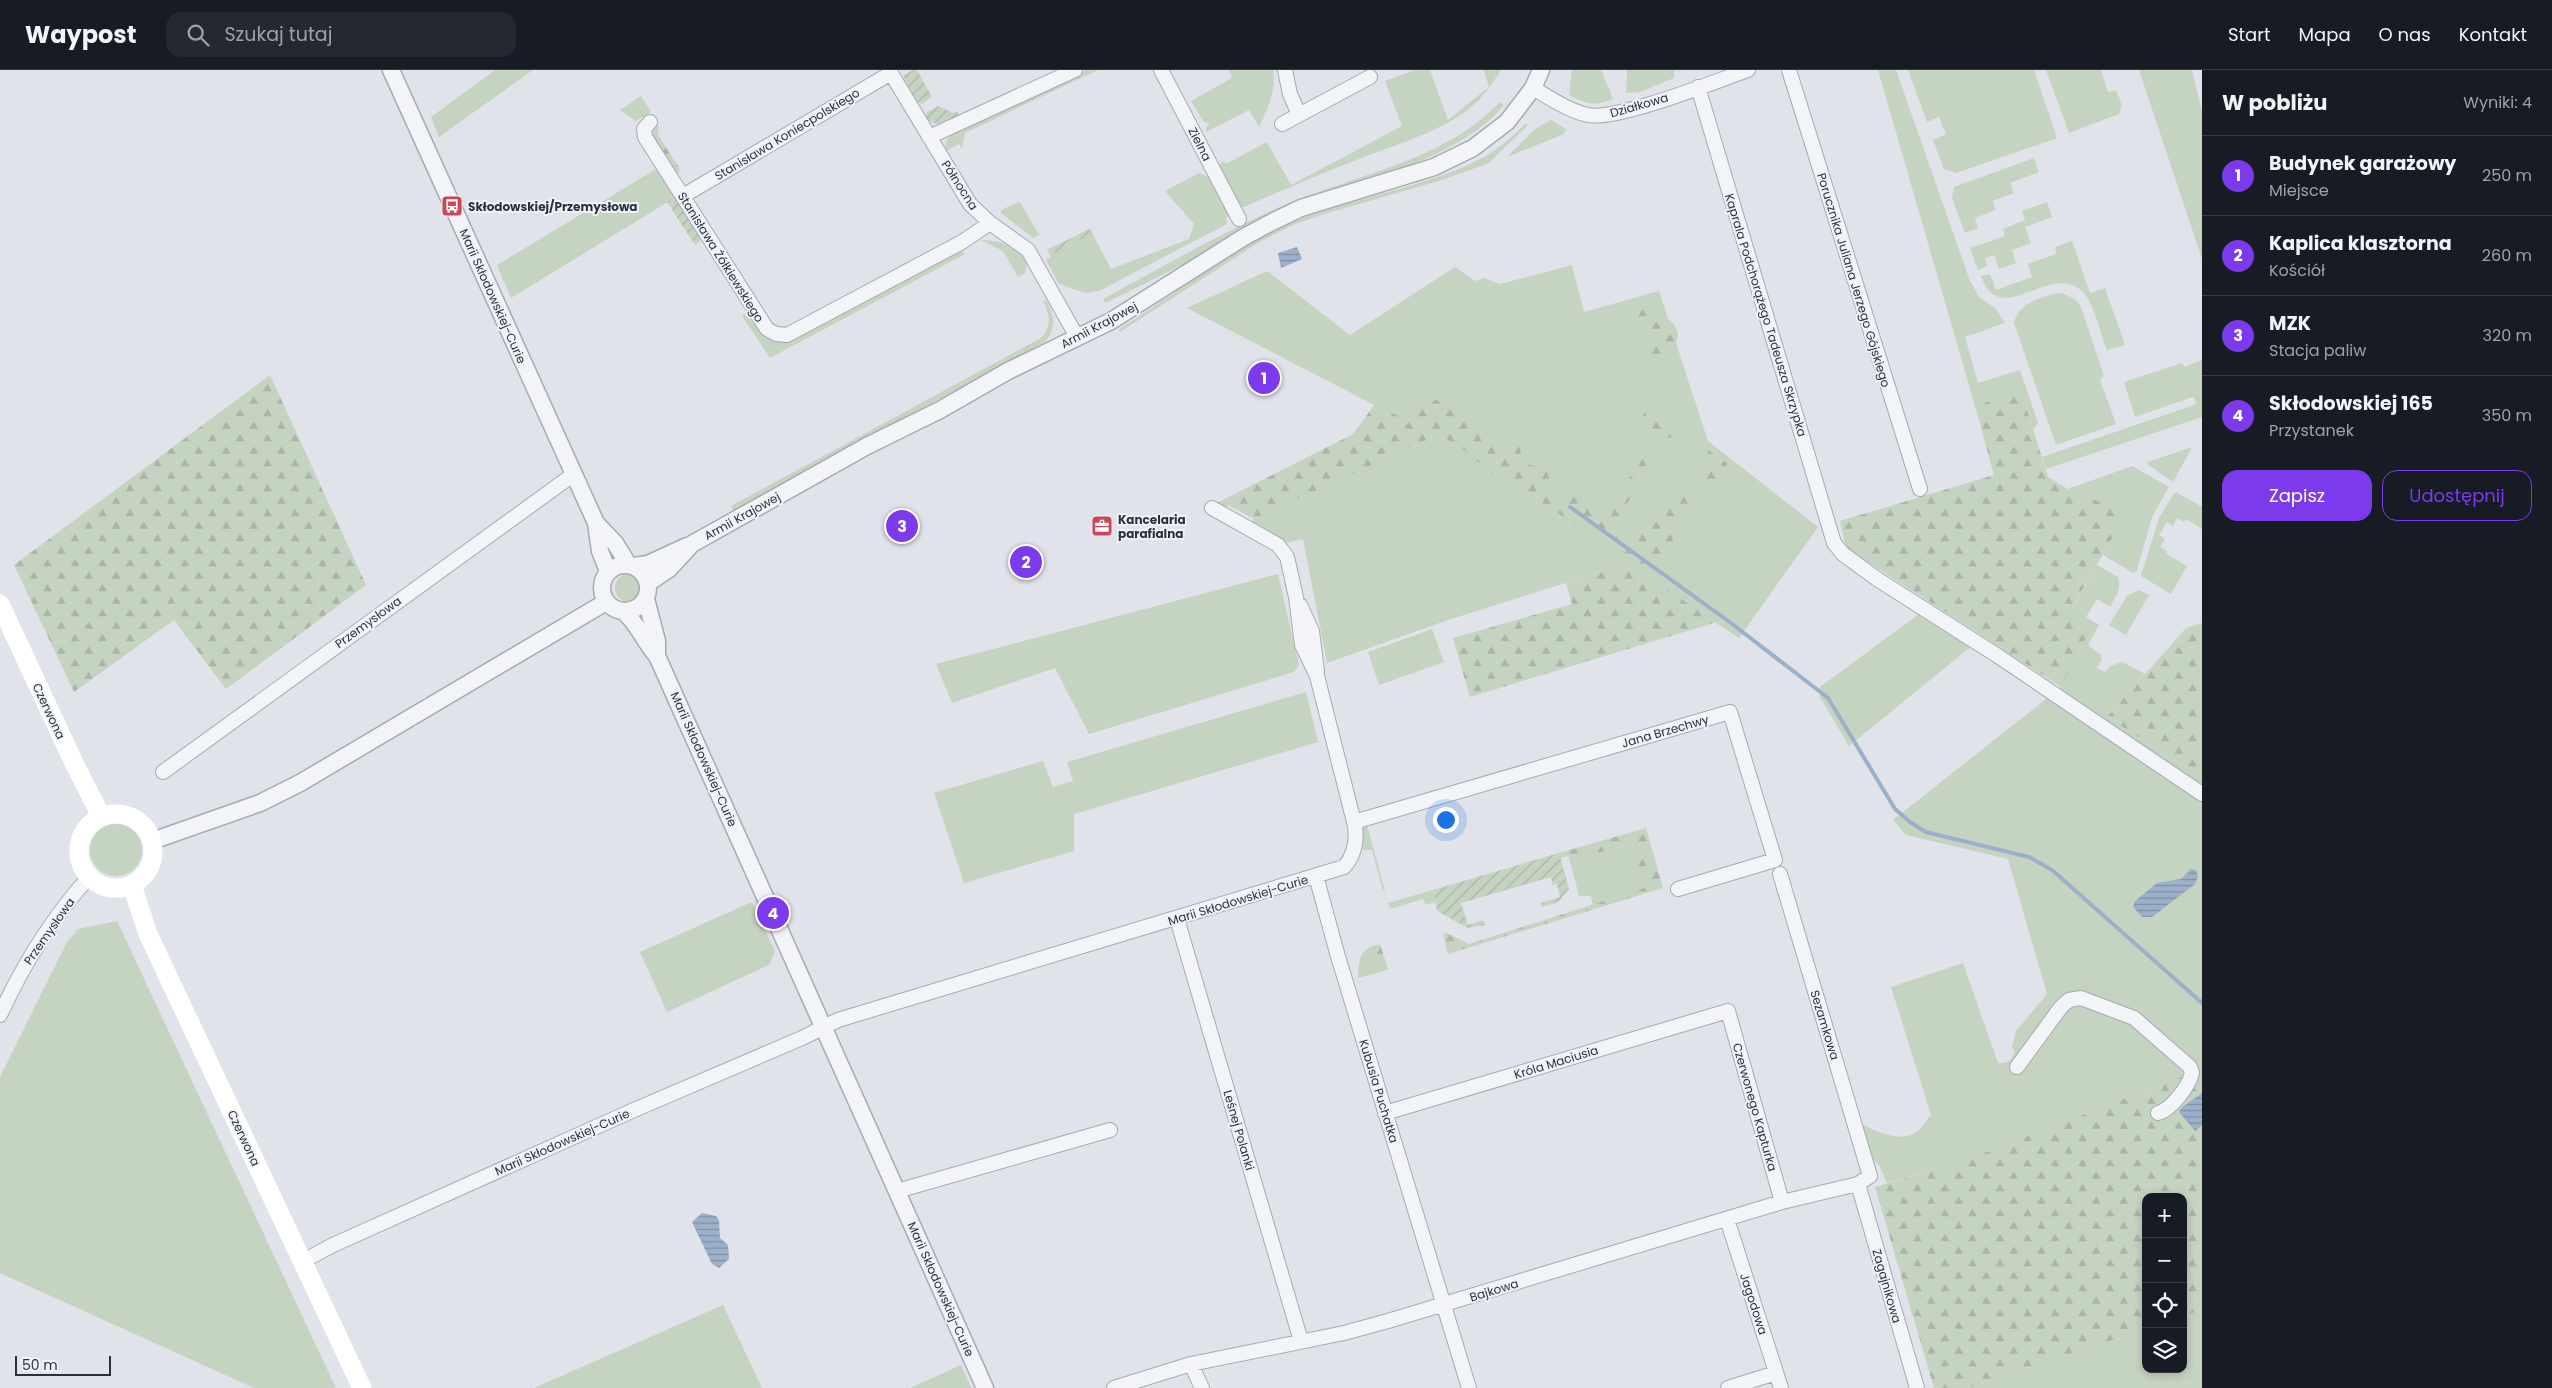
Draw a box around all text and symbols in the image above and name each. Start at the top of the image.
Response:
search box [166,12,516,57]
text: Waypost [25,18,136,51]
icon: search [184,21,212,49]
text: Szukaj tutaj [224,21,332,48]
text: Start [2228,22,2271,47]
text: Mapa [2299,22,2351,47]
text: O nas [2379,22,2431,47]
text: Kontakt [2459,22,2527,47]
street label: Stanisława Koniecpolskiego [711,84,863,184]
text: W pobliżu [2222,88,2327,117]
street label: Działkowa [1608,89,1670,121]
text: Wyniki: 4 [2463,91,2532,114]
street label: Zielna [1184,124,1216,164]
text: Budynek garażowy [2269,150,2456,177]
street label: Północna [938,157,982,213]
text: 1 [2235,164,2241,187]
text: 250 m [2482,164,2532,187]
street label: Porucznika Juliana Jerzego Gójskiego [1813,171,1895,390]
text: Miejsce [2269,179,2329,202]
street label: Stanisława Żółkiewskiego [674,188,768,326]
street label: Kaprala Podchorążego Tadeusza Skrzypka [1721,191,1811,439]
bus stop icon: Skłodowskiej/Przemysłowa [440,194,464,218]
place label: Skłodowskiej/Przemysłowa [468,198,637,215]
street label: Marii Skłodowskiej-Curie [456,226,530,366]
text: Kaplica klasztorna [2269,230,2452,257]
text: 2 [2233,244,2243,267]
text: 260 m [2482,244,2532,267]
text: Kościół [2269,259,2325,282]
street label: Armii Krajowej [1058,298,1140,352]
text: MZK [2269,310,2311,337]
text: 3 [2233,324,2243,347]
text: 320 m [2483,324,2532,347]
text: Stacja paliw [2269,339,2366,362]
pin: 1 [1248,359,1280,397]
text: Skłodowskiej 165 [2269,390,2433,417]
text: 4 [2233,404,2243,427]
text: 350 m [2482,404,2532,427]
text: Przystanek [2269,419,2354,442]
button: Zapisz [2222,470,2372,521]
button: Udostępnij [2382,470,2532,521]
street label: Armii Krajowej [701,488,783,544]
pin: 3 [886,507,918,545]
place label: Kancelaria parafialna [1118,511,1186,542]
office icon: Kancelaria parafialna [1090,514,1114,538]
pin: 2 [1010,543,1042,581]
street label: Przemysłowa [331,592,405,652]
street label: Czerwona [29,680,69,742]
street label: Marii Skłodowskiej-Curie [667,689,741,829]
street label: Jana Brzechwy [1620,710,1711,752]
your location [1433,807,1459,833]
street label: Marii Skłodowskiej-Curie [1166,871,1310,929]
street label: Przemysłowa [20,894,78,968]
pin: 4 [757,894,789,932]
street label: Sezamkowa [1806,988,1844,1062]
street label: Kubusia Puchatka [1355,1037,1403,1145]
street label: Króla Maciusia [1512,1041,1600,1083]
street label: Czerwonego Kapturka [1729,1041,1781,1173]
street label: Leśnej Polanki [1219,1088,1259,1172]
street label: Marii Skłodowskiej-Curie [492,1105,632,1179]
street label: Czerwona [224,1107,264,1169]
map controls [2142,1193,2187,1373]
button: + [2142,1193,2187,1238]
street label: Marii Skłodowskiej-Curie [904,1219,978,1359]
button: − [2142,1238,2187,1283]
street label: Zagajnikowa [1868,1247,1906,1325]
street label: Jagodowa [1736,1271,1772,1337]
street label: Bajkowa [1467,1275,1521,1305]
button: locate [2142,1283,2187,1328]
button: layers [2142,1328,2187,1373]
scale bar [15,1353,111,1376]
text: 50 m [22,1355,58,1375]

